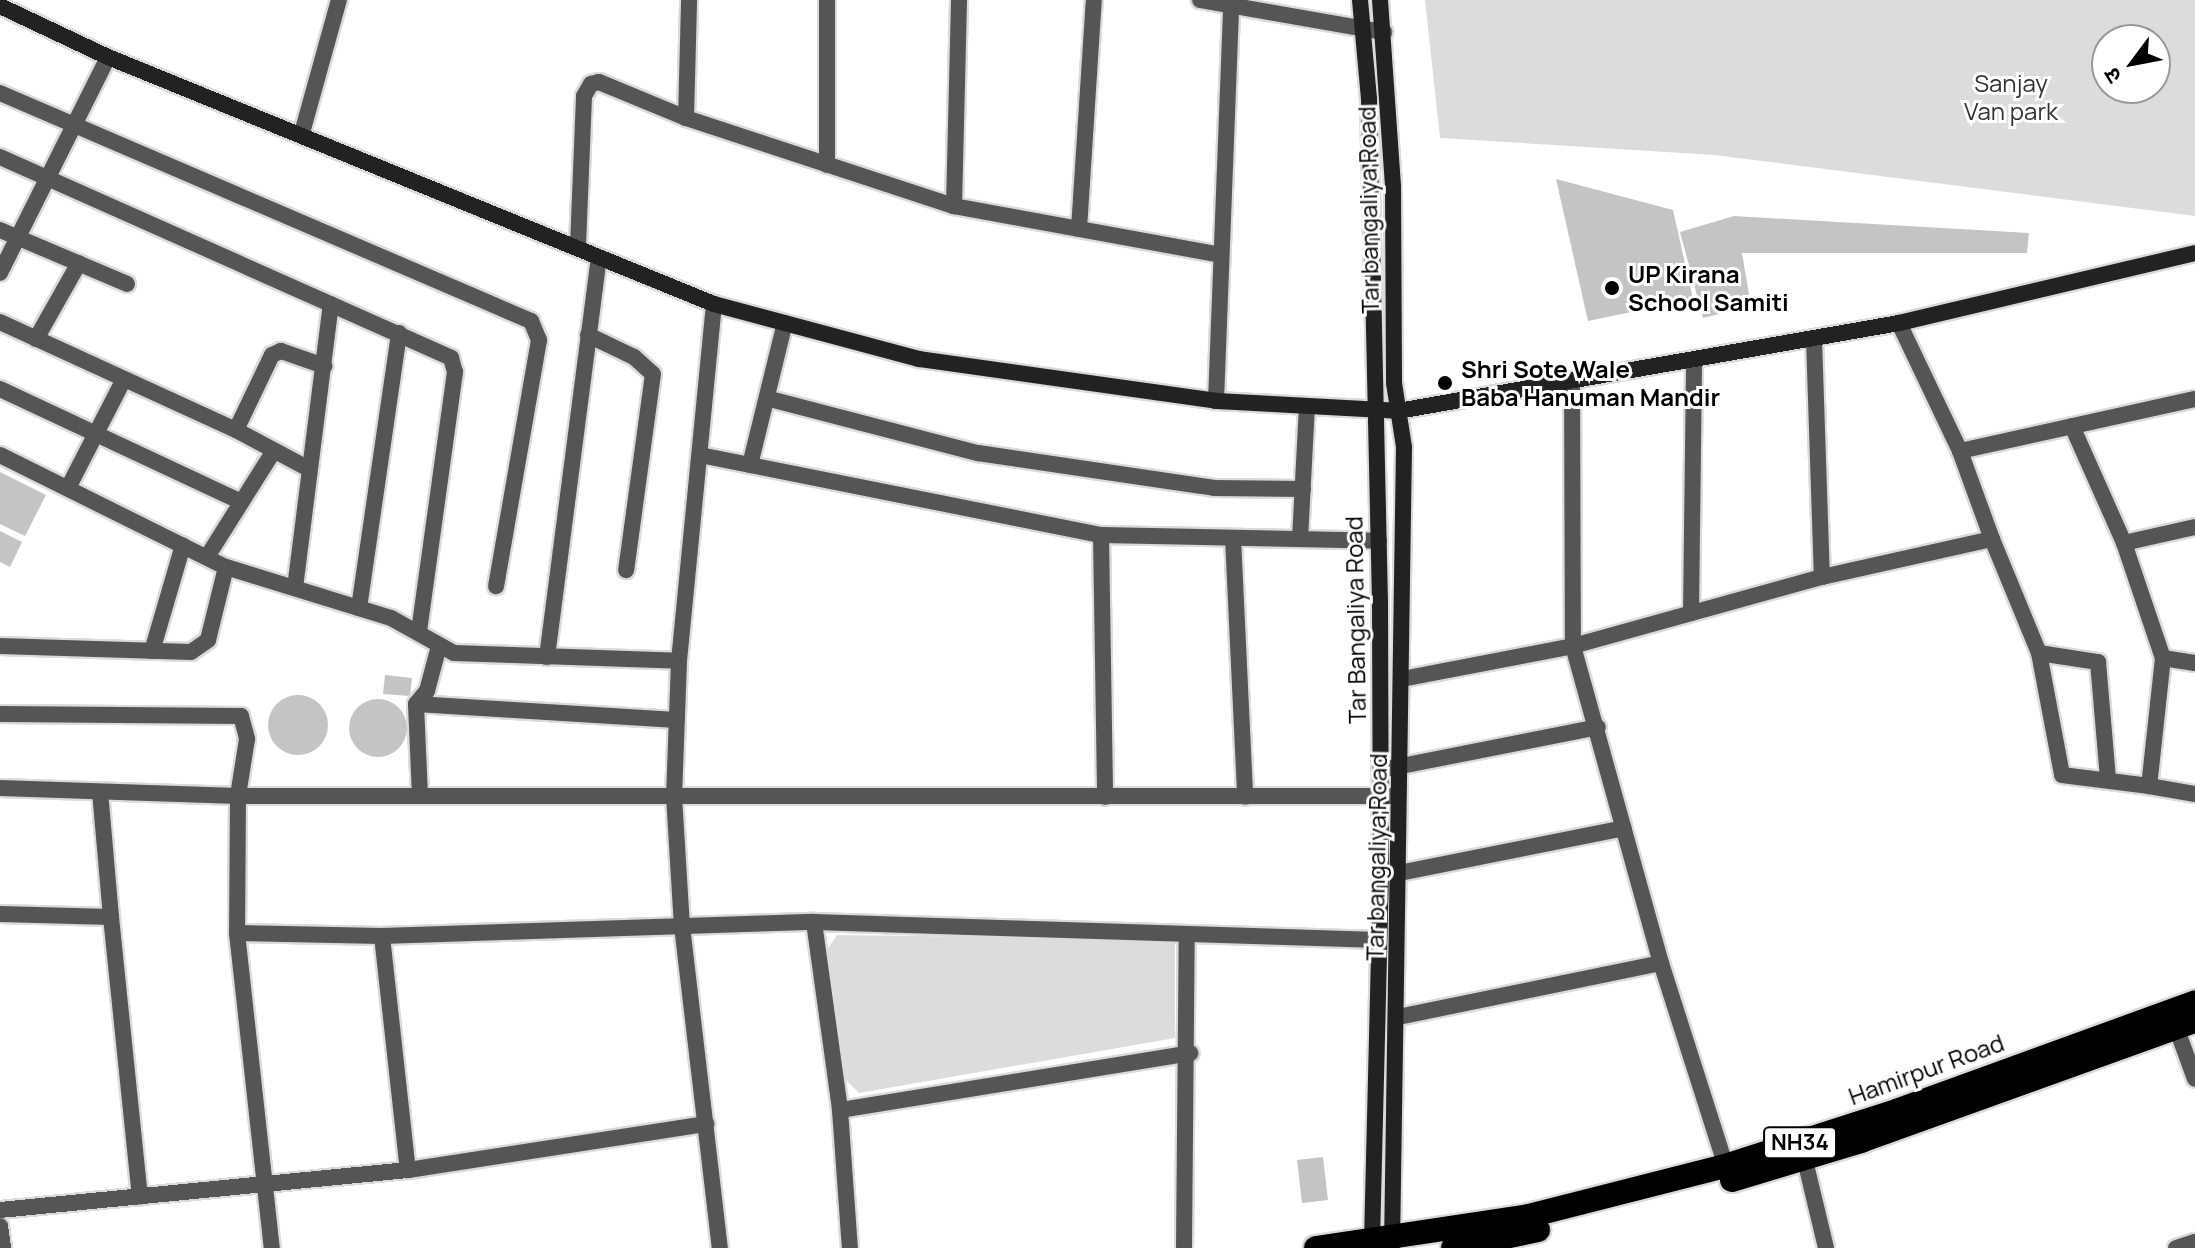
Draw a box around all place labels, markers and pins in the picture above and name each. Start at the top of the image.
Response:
place label: UP Kirana School Samiti [1628,260,1789,316]
marker: UP Kirana School Samiti [1603,279,1621,297]
place label: Shri Sote Wale Baba Hanuman Mandir [1461,355,1720,411]
marker: Shri Sote Wale Baba Hanuman Mandir [1436,374,1454,392]

